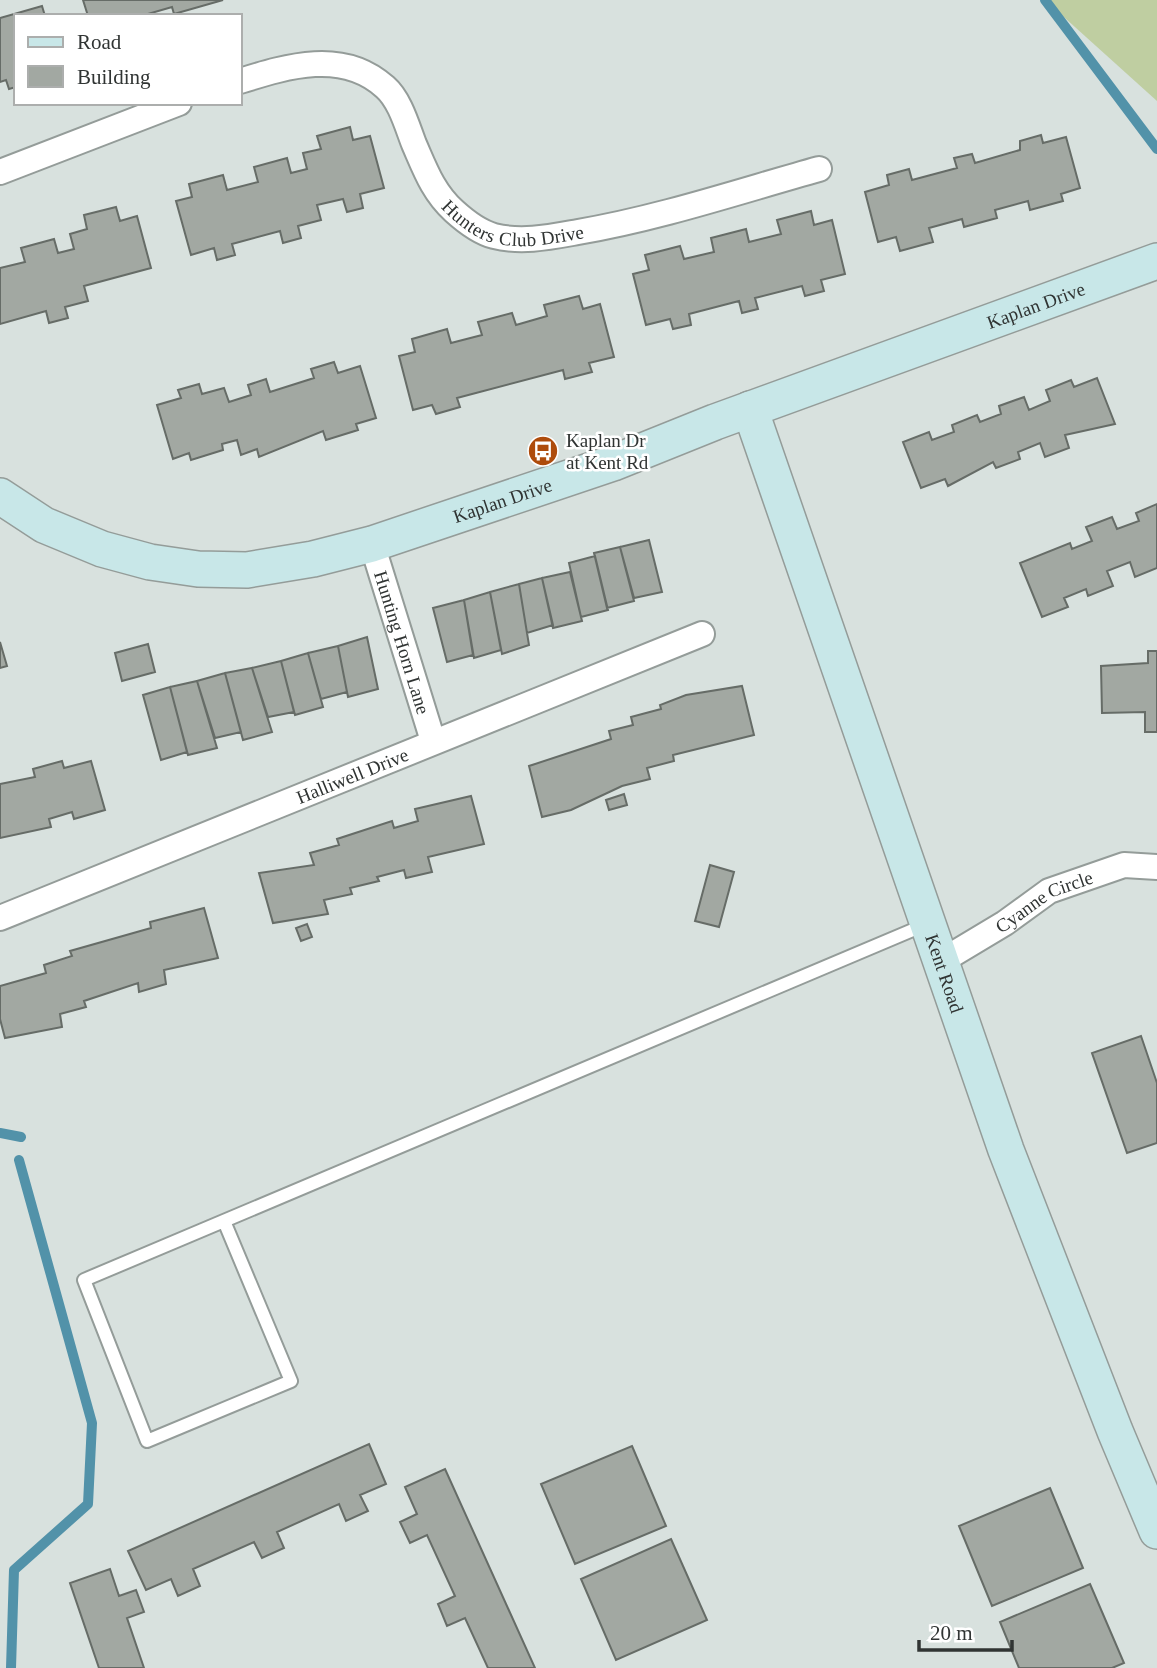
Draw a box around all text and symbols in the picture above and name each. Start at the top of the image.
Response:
legend [14,14,242,105]
text: Road [77,30,122,54]
text: Building [77,65,151,89]
street label: Hunters Club Drive [438,195,585,250]
street label: Kaplan Drive [984,278,1088,333]
place label: Kaplan Dr at Kent Rd [566,430,649,473]
bus stop icon: Kaplan Dr at Kent Rd [526,434,560,468]
street label: Kaplan Drive [450,474,554,527]
street label: Hunting Horn Lane [370,568,435,717]
street label: Halliwell Drive [293,743,411,807]
street label: Cyanne Circle [992,866,1095,937]
street label: Kent Road [922,931,968,1016]
scale bar [919,1608,1012,1652]
text: 20 m [930,1621,973,1645]

